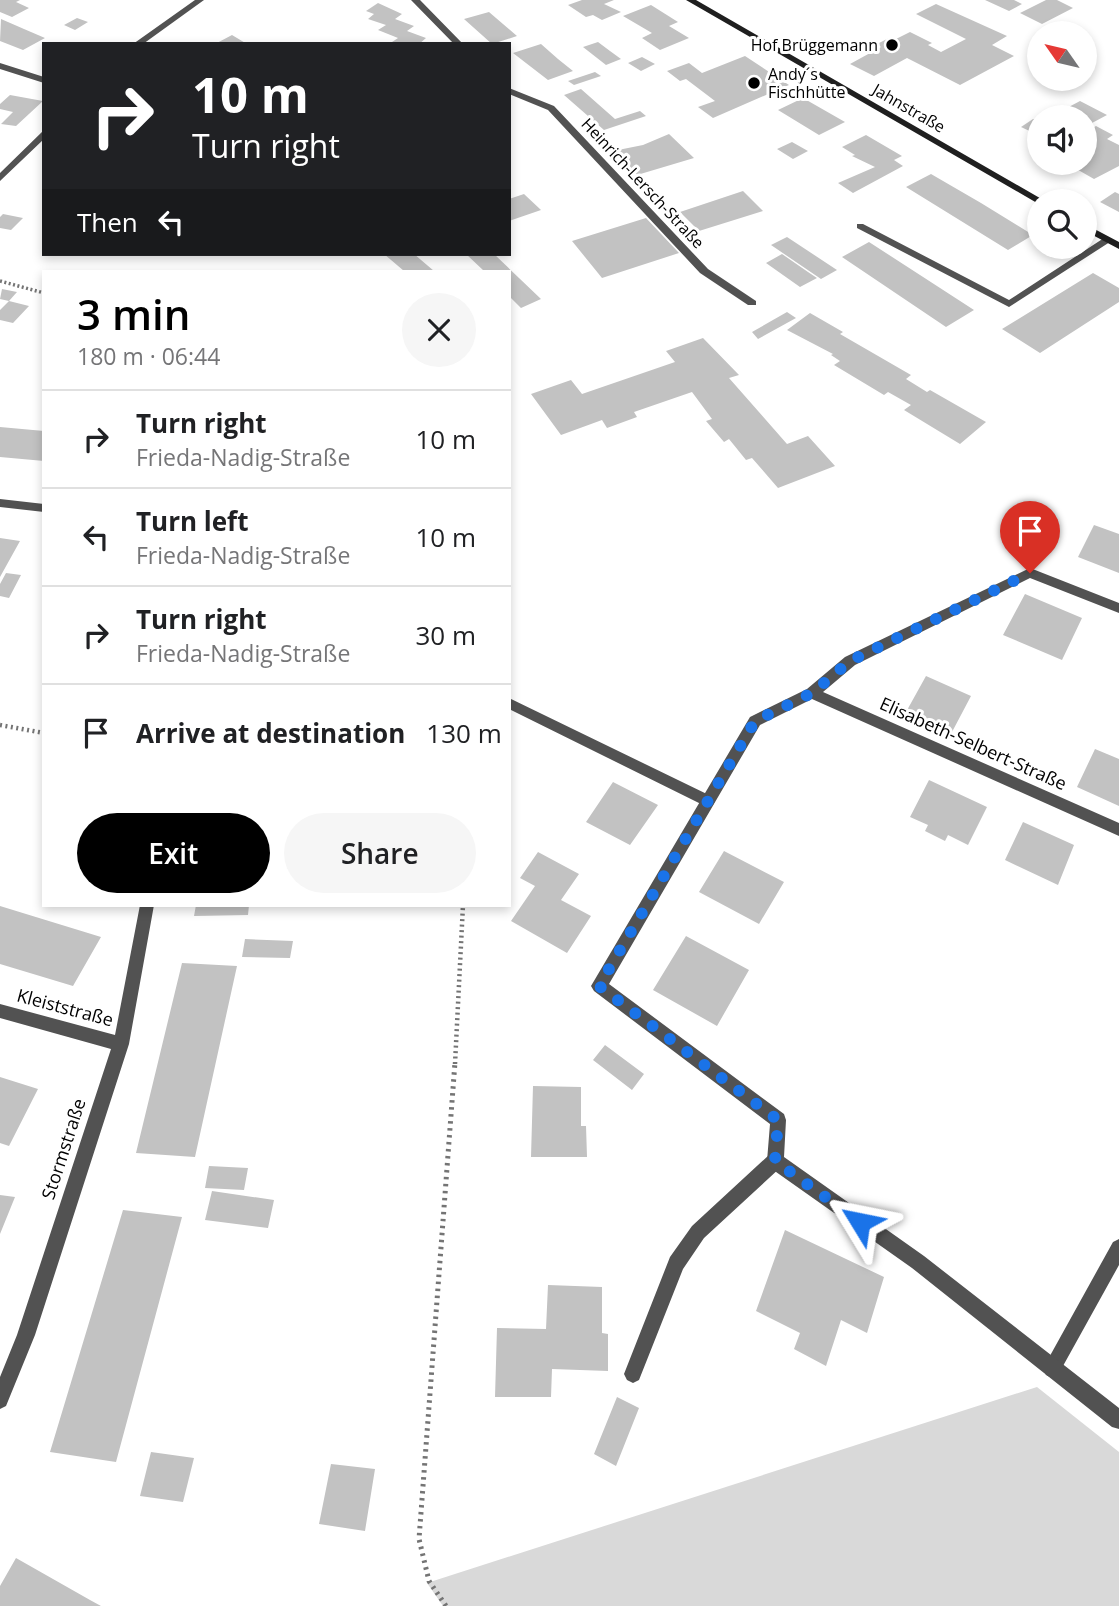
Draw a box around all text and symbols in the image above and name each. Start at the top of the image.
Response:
north arrow [1027,21,1097,91]
map controls [1027,21,1097,259]
place label: Hof Brüggemann [751,34,878,56]
marker: Hof Brüggemann [884,37,900,53]
text: 10 m [192,61,309,127]
place label: Andy´s Fischhütte [768,63,845,103]
icon: right [77,70,168,161]
marker: Andy´s Fischhütte [746,75,762,91]
street label: Jahnstraße [867,77,949,138]
button: sound [1027,105,1097,175]
street label: Heinrich-Lersch-Straße [577,113,709,253]
text: Turn right [192,124,340,167]
button: search [1027,189,1097,259]
icon: left [152,203,190,241]
text: Then [77,204,138,240]
text: 3 min [77,285,190,342]
button: close [402,293,476,367]
text: 180 m · 06:44 [77,340,220,372]
text: Turn right [136,405,267,441]
icon: right [77,420,115,458]
text: 10 m [415,421,476,457]
text: Frieda-Nadig-Straße [136,441,350,473]
pin [1000,501,1060,573]
text: Turn left [136,503,248,539]
icon: arrive [1011,512,1049,550]
icon: left [77,518,115,556]
text: 10 m [415,519,476,555]
text: Frieda-Nadig-Straße [136,539,350,571]
text: Turn right [136,601,267,637]
icon: right [77,616,115,654]
text: 30 m [415,617,476,653]
text: Frieda-Nadig-Straße [136,637,350,669]
street label: Elisabeth-Selbert-Straße [876,691,1071,795]
icon: arrive [77,714,115,752]
text: Arrive at destination [136,715,405,751]
text: 130 m [426,715,502,751]
button: Exit [77,813,270,893]
button: Share [284,813,476,893]
street label: Kleiststraße [14,983,116,1031]
street label: Stormstraße [35,1095,91,1202]
position arrow [823,1185,897,1259]

